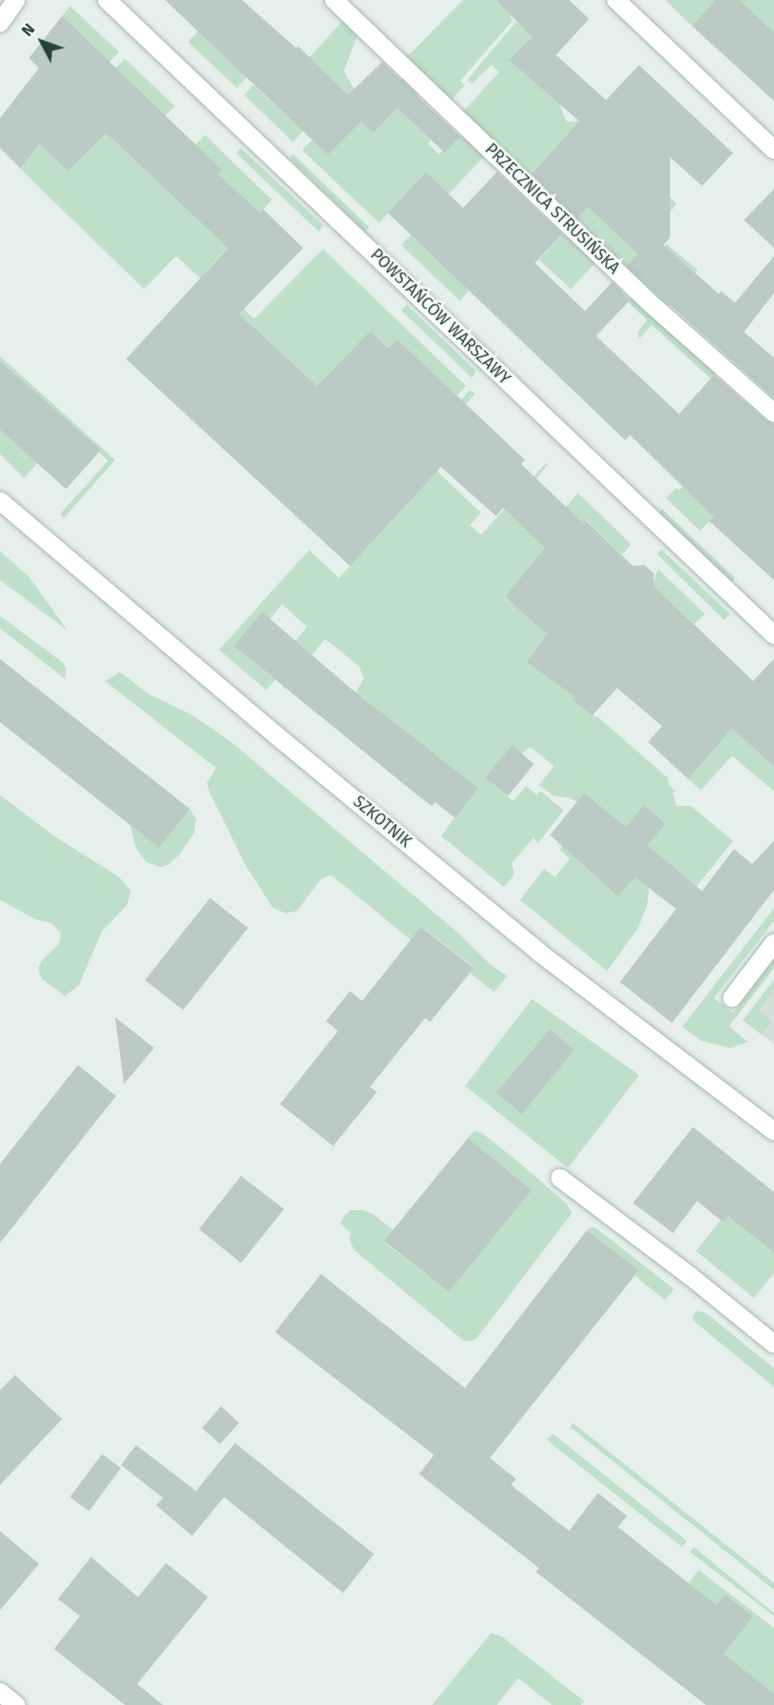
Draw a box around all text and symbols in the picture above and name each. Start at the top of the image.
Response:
north arrow [12,12,72,72]
text: N [17,20,39,40]
street label: PRZECZNICA STRUSIŃSKA [481,140,623,278]
street label: POWSTAŃCÓW WARSZAWY [366,245,514,389]
street label: SZKOTNIK [349,792,415,852]

